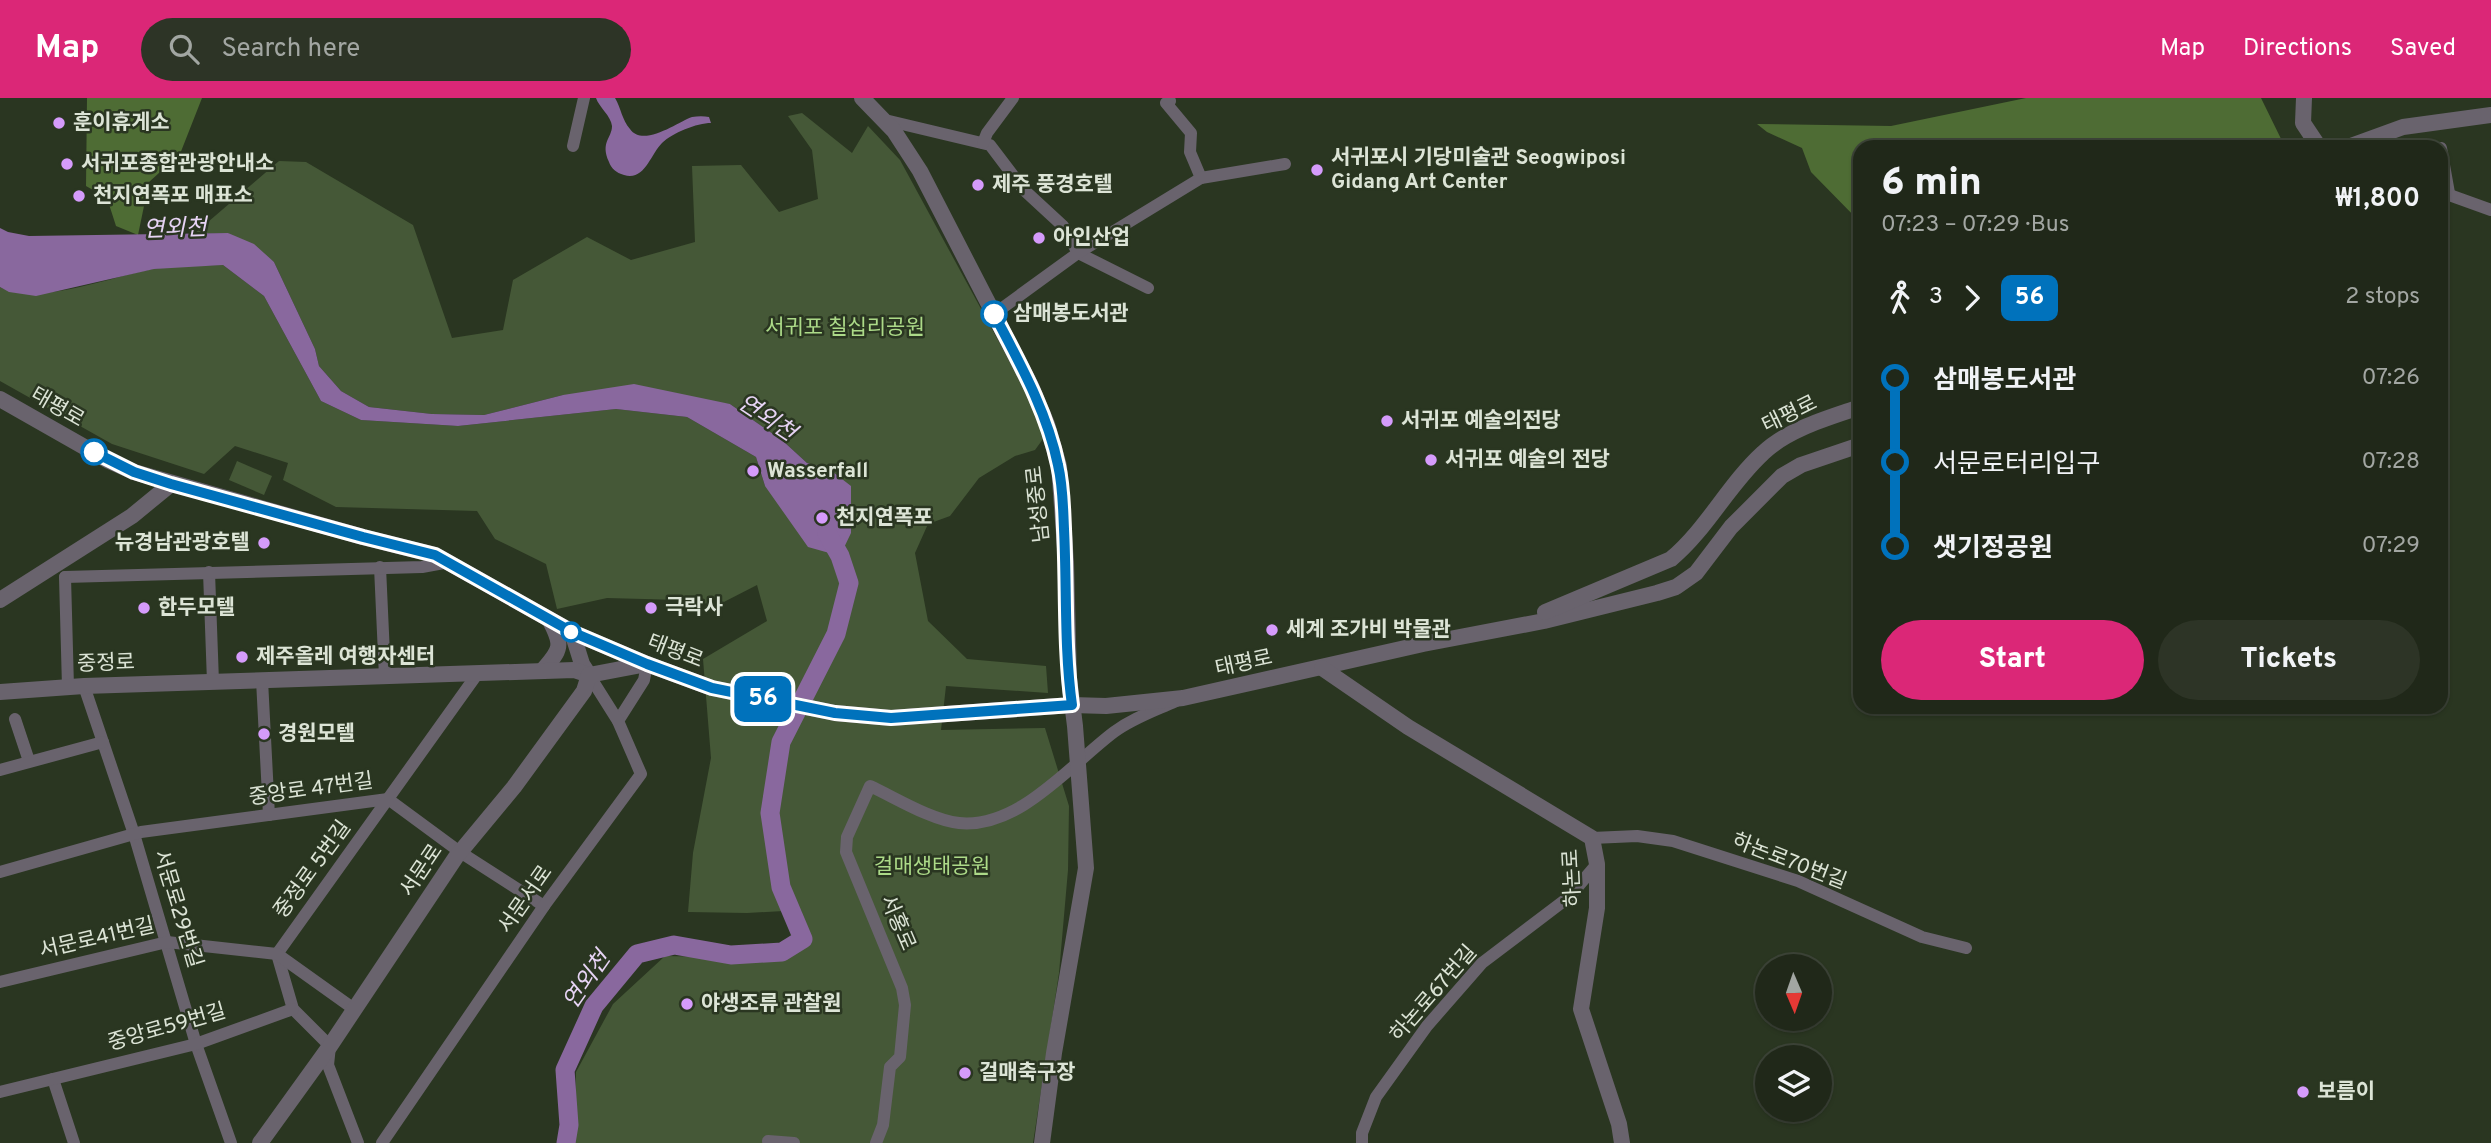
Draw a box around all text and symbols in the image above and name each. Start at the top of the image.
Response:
search box [141,18,631,81]
text: Map [35,28,99,70]
icon: search [165,30,203,68]
text: Search here [221,33,360,66]
text: Map [2160,34,2205,64]
text: Directions [2243,34,2352,64]
text: Saved [2390,34,2456,64]
place label: 훈이휴게소 [73,110,170,137]
marker: 훈이휴게소 [51,115,67,131]
place label: 서귀포시 기당미술관 Seogwiposi Gidang Art Center [1331,145,1626,196]
place label: 서귀포종합관광안내소 [81,151,274,178]
marker: 서귀포종합관광안내소 [59,156,75,172]
text: 6 min [1881,160,1982,209]
marker: 서귀포시 기당미술관 Seogwiposi Gidang Art Center [1309,162,1325,178]
place label: 제주 풍경호텔 [992,172,1113,199]
marker: 제주 풍경호텔 [970,177,986,193]
place label: 천지연폭포 매표소 [93,183,253,210]
text: ₩1,800 [2336,183,2420,216]
marker: 천지연폭포 매표소 [71,188,87,204]
text: 07:23 – 07:29 · Bus [1881,211,2070,240]
water label: 연외천 [143,214,210,246]
place label: 아인산업 [1053,225,1130,252]
marker: 아인산업 [1031,230,1047,246]
icon: walk [1881,279,1919,317]
icon: forward [1953,279,1991,317]
text: 3 [1929,283,1943,312]
text: 56 [2015,283,2044,313]
text: 2 stops [2345,283,2420,312]
marker: 삼매봉도서관 [981,301,1007,327]
place label: 삼매봉도서관 [1013,301,1129,328]
park label: 서귀포 칠십리공원 [765,315,925,342]
text: 07:26 [2362,364,2420,393]
text: 삼매봉도서관 [1933,365,2077,398]
street label: 태평로 [25,382,89,434]
water label: 연외천 [732,389,803,450]
street label: 태평로 [1758,390,1822,440]
place label: 서귀포 예술의전당 [1401,408,1561,435]
marker: 서귀포 예술의전당 [1379,413,1395,429]
unlabelled marker [81,439,107,465]
place label: 서귀포 예술의 전당 [1445,447,1610,474]
text: 07:28 [2362,448,2420,477]
text: 서문로터리입구 [1933,449,2100,482]
marker: 서귀포 예술의 전당 [1423,452,1439,468]
place label: Wasserfall [767,458,868,485]
marker: Wasserfall [745,463,761,479]
street label: 남성중로 [1022,464,1056,544]
place label: 천지연폭포 [836,505,933,532]
marker: 천지연폭포 [814,510,830,526]
place label: 뉴경남관광호텔 [115,530,250,557]
text: 07:29 [2362,532,2420,561]
text: 샛기정공원 [1933,533,2053,566]
marker: 뉴경남관광호텔 [256,535,272,551]
place label: 한두모텔 [158,595,235,622]
place label: 극락사 [665,595,723,622]
marker: 한두모텔 [136,600,152,616]
marker: 극락사 [643,600,659,616]
place label: 세계 조가비 박물관 [1286,617,1451,644]
button: Start [1881,620,2144,700]
button: Tickets [2158,620,2420,700]
unlabelled marker [561,622,581,642]
marker: 세계 조가비 박물관 [1264,622,1280,638]
street label: 태평로 [643,629,707,675]
place label: 제주올레 여행자센터 [256,644,435,671]
street label: 태평로 [1213,645,1275,683]
street label: 중정로 [77,649,135,679]
marker: 제주올레 여행자센터 [234,649,250,665]
line badge: 56 [732,676,794,722]
text: 56 [748,684,778,714]
place label: 경원모텔 [278,721,355,748]
marker: 경원모텔 [256,726,272,742]
street label: 중앙로 47번길 [247,768,375,812]
street label: 중정로 5번길 [268,816,358,924]
street label: 하논로70번길 [1728,828,1850,896]
street label: 서문로 [395,839,449,903]
street label: 서문로29번길 [146,847,208,971]
street label: 하논로 [1558,848,1588,908]
park label: 걸매생태공원 [874,854,990,881]
street label: 서문서로 [493,861,559,939]
street label: 서홍로 [873,891,921,955]
street label: 서문로41번길 [37,913,157,965]
street label: 하논로67번길 [1385,940,1483,1048]
water label: 연외천 [558,944,620,1015]
north arrow [1755,954,1832,1031]
map controls [1755,954,1832,1122]
place label: 야생조류 관찰원 [701,991,842,1018]
marker: 야생조류 관찰원 [679,996,695,1012]
street label: 중앙로59번길 [105,998,229,1058]
button: layers [1755,1045,1832,1122]
place label: 걸매축구장 [979,1060,1076,1087]
marker: 걸매축구장 [957,1065,973,1081]
place label: 보름이 [2317,1079,2375,1106]
marker: 보름이 [2295,1084,2311,1100]

